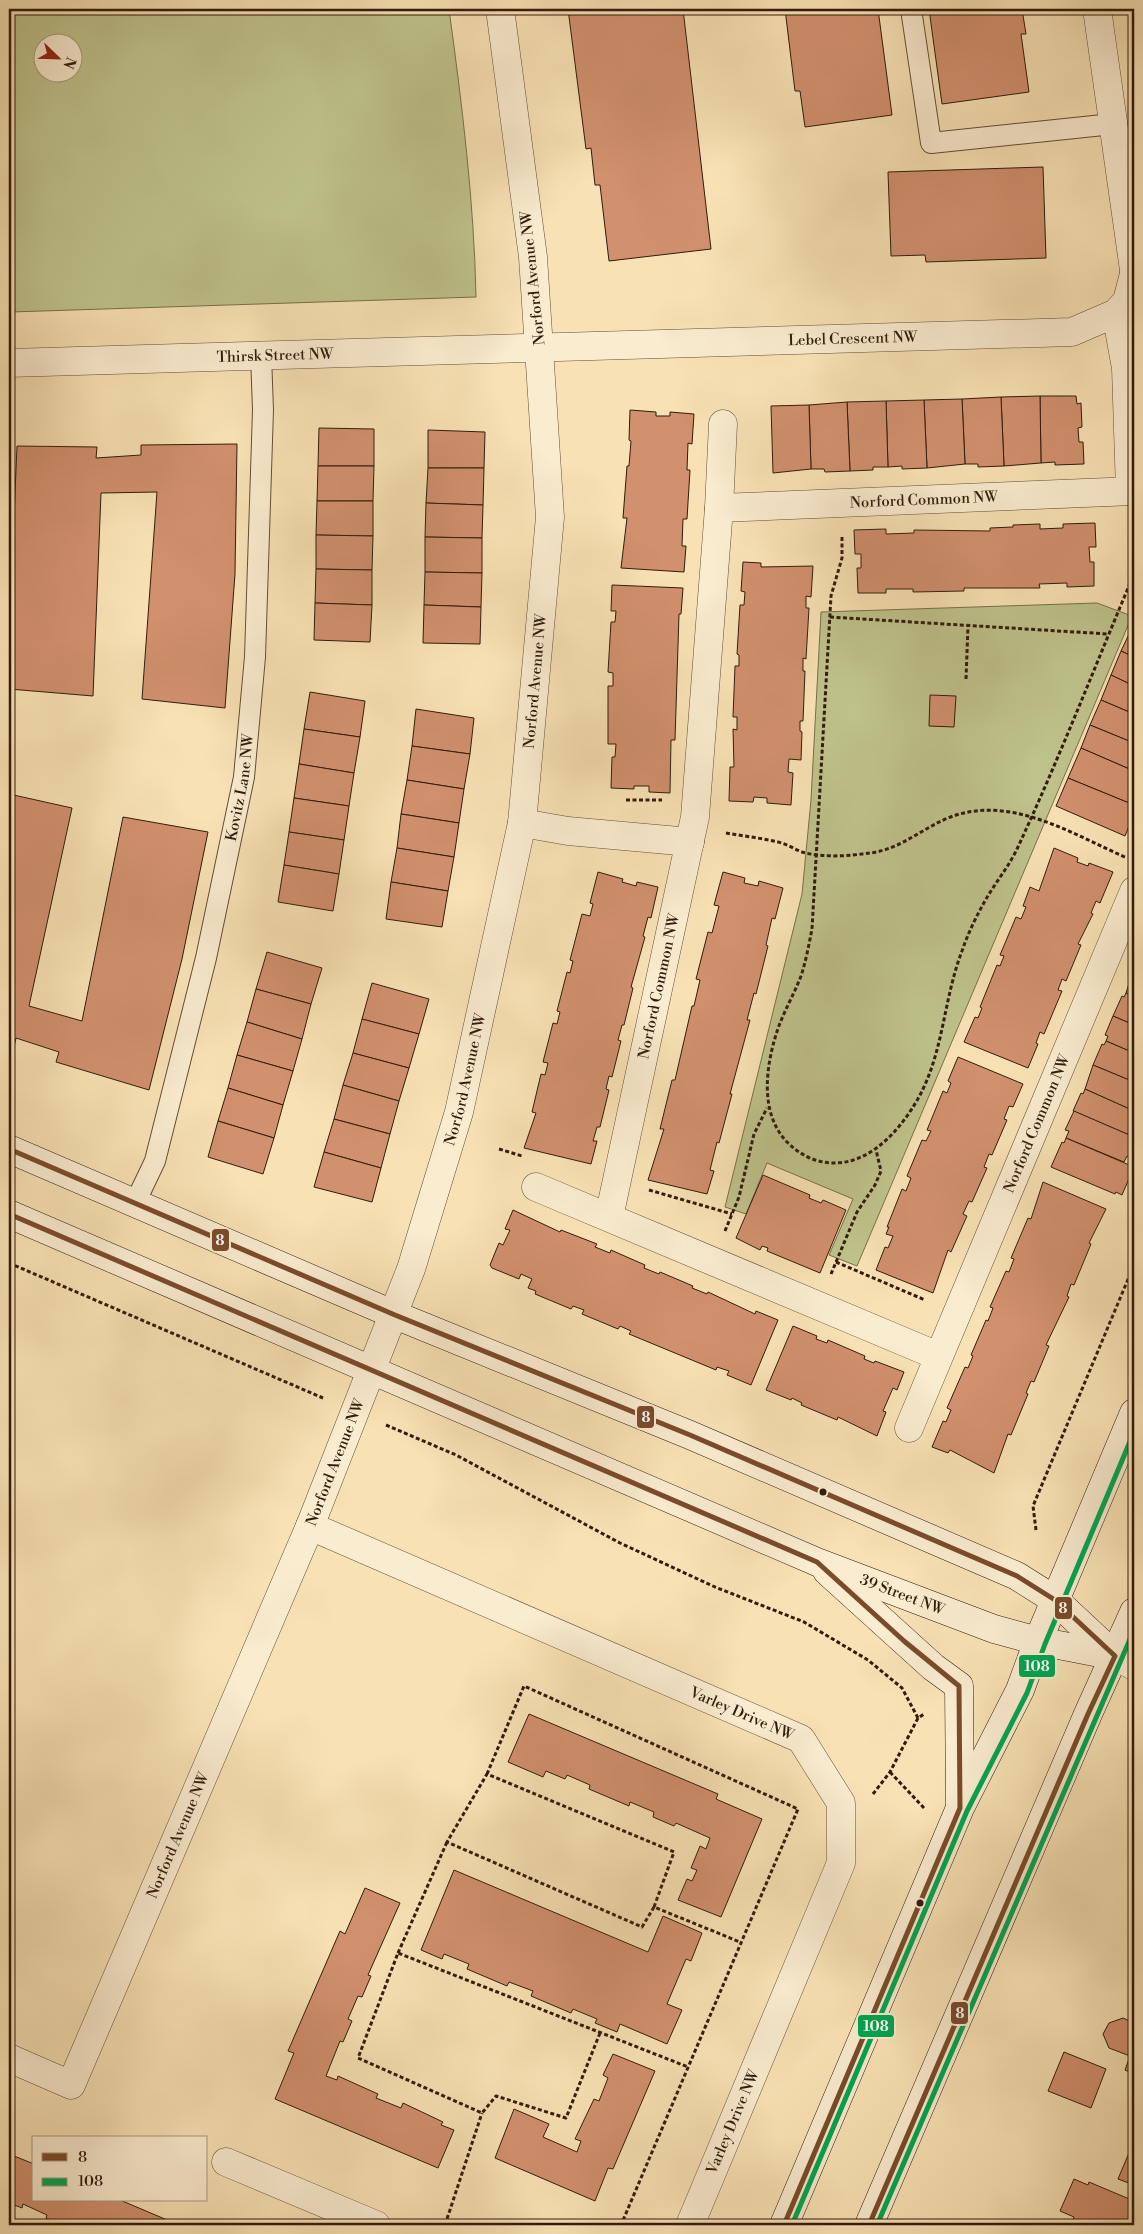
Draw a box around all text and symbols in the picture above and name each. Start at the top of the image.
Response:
north arrow [32,32,82,82]
text: N [59,54,79,71]
street label: Norford Avenue NW [516,209,550,346]
street label: Lebel Crescent NW [788,327,918,350]
street label: Thirsk Street NW [216,344,334,366]
street label: Norford Common NW [849,487,999,512]
street label: Norford Avenue NW [519,613,551,749]
street label: Kovitz Lane NW [221,733,257,843]
street label: Norford Common NW [634,911,684,1061]
street label: Norford Avenue NW [440,1011,490,1148]
street label: Norford Common NW [999,1051,1074,1196]
line badge: 8 [211,1228,230,1252]
text: 8 [216,1232,225,1250]
street label: Norford Avenue NW [301,1396,369,1529]
line badge: 8 [636,1405,655,1429]
text: 8 [642,1409,651,1427]
unlabelled marker [818,1487,828,1497]
street label: 39 Street NW [857,1570,948,1619]
line badge: 8 [1054,1596,1073,1620]
text: 8 [1059,1600,1068,1618]
line badge: 108 [1018,1654,1056,1678]
text: 108 [1024,1658,1050,1676]
street label: Varley Drive NW [686,1682,797,1745]
street label: Norford Avenue NW [142,1769,213,1901]
unlabelled marker [915,1898,925,1908]
line badge: 8 [950,2001,969,2025]
text: 8 [956,2005,965,2023]
line badge: 108 [857,2014,895,2038]
text: 108 [863,2018,889,2036]
street label: Varley Drive NW [702,2067,764,2178]
legend [32,2136,208,2202]
text: 8 [78,2148,87,2167]
text: 108 [78,2172,103,2191]

